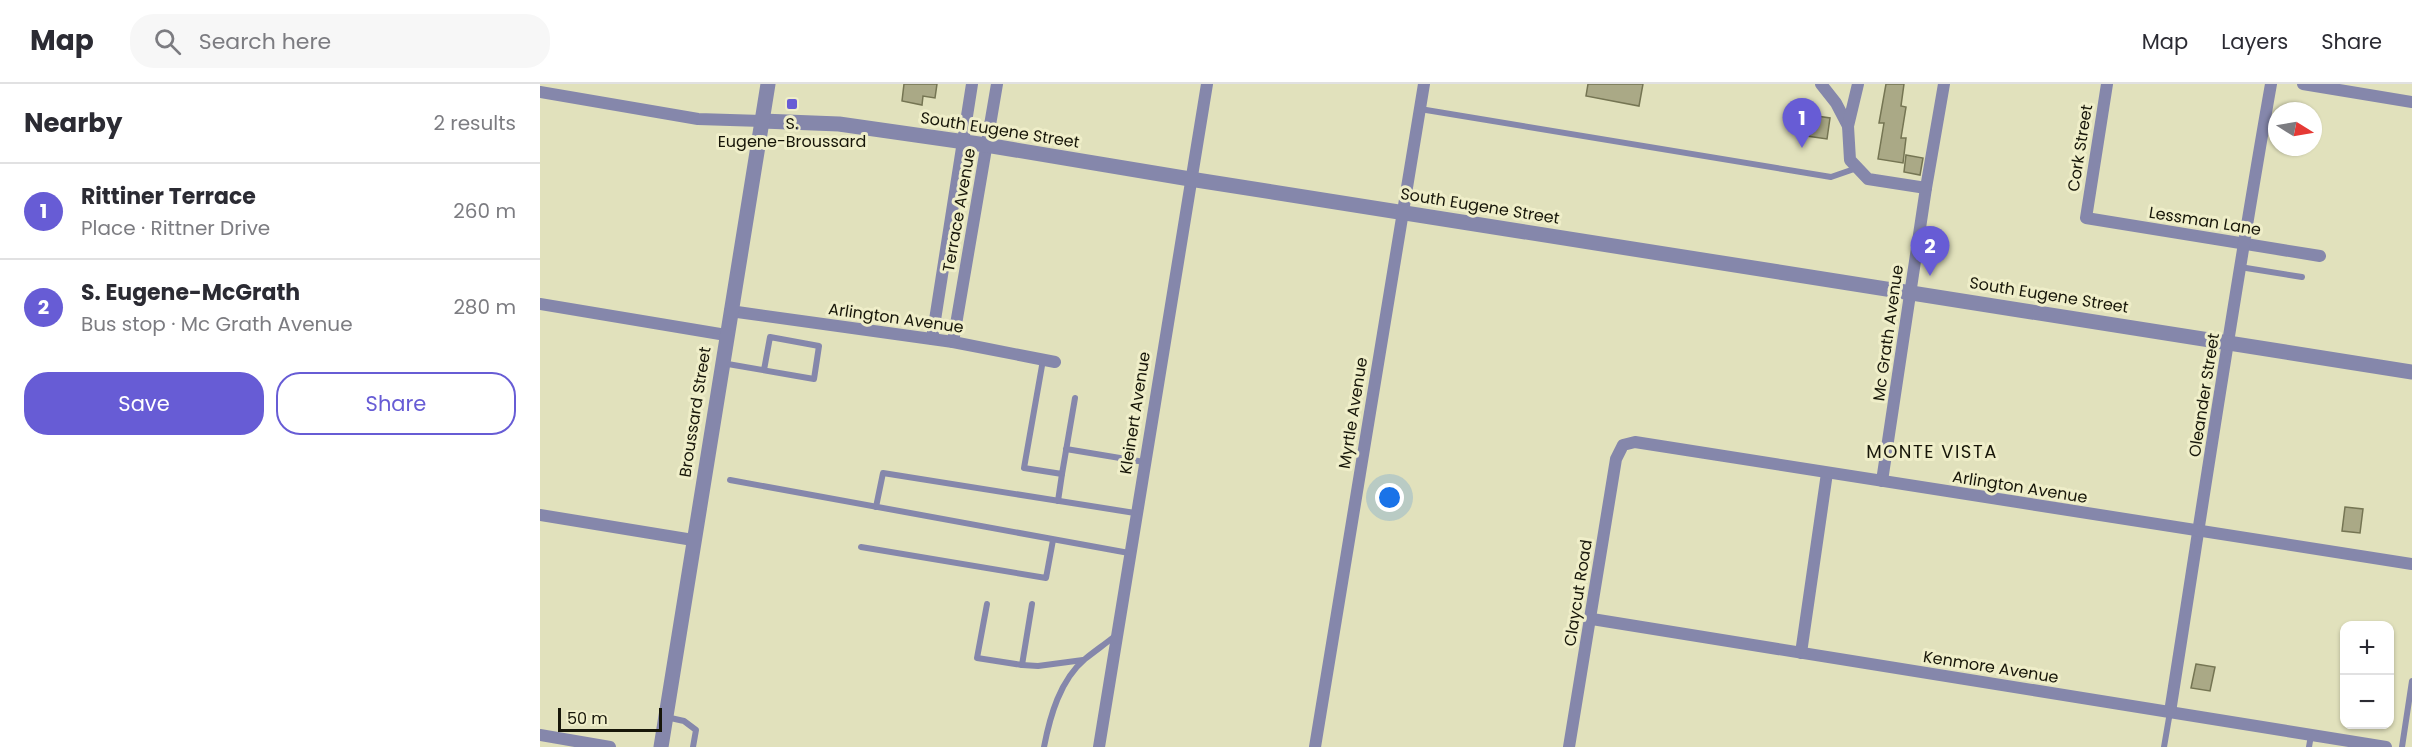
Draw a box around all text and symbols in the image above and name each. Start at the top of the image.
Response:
search box [130,14,550,68]
text: Map [30,21,94,60]
icon: search [151,25,184,58]
text: Search here [199,26,331,57]
text: Map [2142,27,2188,56]
text: Layers [2221,27,2288,56]
text: Share [2321,27,2382,56]
marker: S. Eugene-Broussard [785,97,799,111]
pin: 1 [1782,98,1822,148]
north arrow [2268,102,2322,156]
street label: Cork Street [2062,103,2098,193]
text: Nearby [24,105,122,141]
street label: South Eugene Street [919,106,1081,154]
text: 2 results [433,109,516,137]
place label: S. Eugene-Broussard [718,112,866,153]
street label: Terrace Avenue [937,146,981,274]
text: Rittiner Terrace [81,181,256,212]
street label: South Eugene Street [1399,182,1561,230]
text: 1 [40,197,47,225]
text: 260 m [453,197,516,225]
street label: Lessman Lane [2147,201,2263,241]
text: Place · Rittner Drive [81,214,270,242]
pin: 2 [1910,226,1950,276]
street label: Mc Grath Avenue [1867,263,1909,403]
street label: South Eugene Street [1968,271,2130,319]
text: S. Eugene-McGrath [81,277,300,308]
text: 2 [38,293,49,321]
text: 280 m [453,293,516,321]
street label: Arlington Avenue [827,297,965,339]
text: Bus stop · Mc Grath Avenue [81,310,353,338]
street label: Oleander Street [2183,331,2225,459]
street label: Broussard Street [673,345,717,479]
street label: Kleinert Avenue [1114,350,1156,476]
street label: Myrtle Avenue [1333,355,1373,471]
button: Save [24,372,264,435]
button: Share [276,372,516,435]
district label: MONTE VISTA [1866,439,1998,464]
street label: Arlington Avenue [1951,465,2089,509]
your location [1375,483,1404,512]
street label: Claycut Road [1558,538,1598,648]
map controls [2340,621,2394,729]
button: + [2340,621,2394,675]
street label: Kenmore Avenue [1922,645,2060,689]
button: − [2340,675,2394,729]
scale bar [558,705,662,732]
text: 50 m [567,707,608,730]

